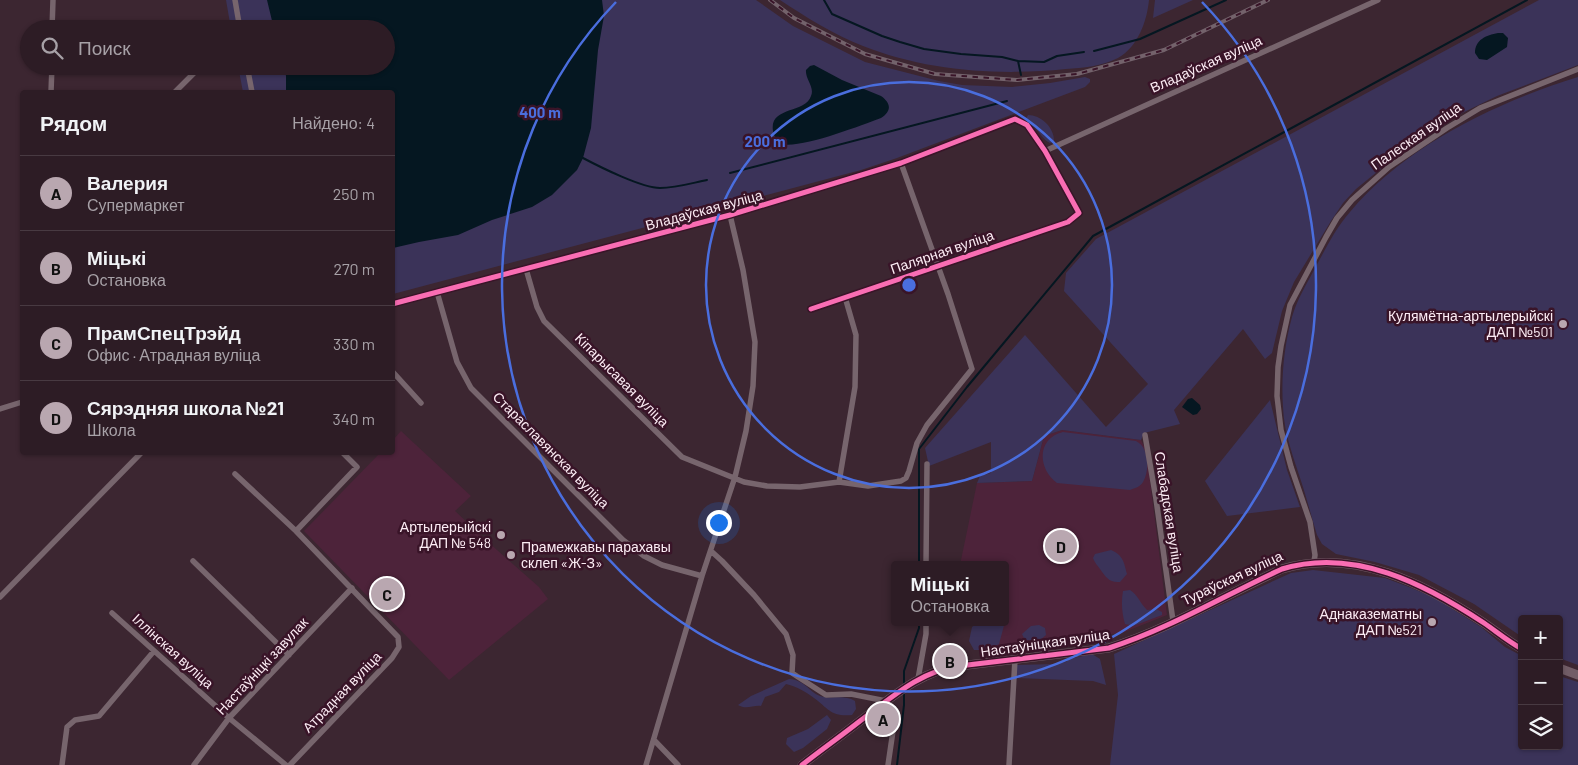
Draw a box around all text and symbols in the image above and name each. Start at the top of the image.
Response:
search box [20,20,395,75]
street label: Владаўская вуліца [1147,31,1265,96]
icon: search [38,34,66,62]
text: Поиск [78,36,131,59]
street label: Палеская вуліца [1367,98,1464,173]
text: 400 m [519,103,561,121]
text: Рядом [40,110,107,135]
text: Найдено: 4 [292,113,375,132]
text: 200 m [744,132,786,150]
text: Валерия [87,171,168,194]
text: A [51,184,61,203]
text: 250 m [333,184,375,203]
street label: Владаўская вуліца [643,186,765,233]
text: Супермаркет [87,195,185,214]
street label: Палярная вуліца [888,226,996,277]
text: Міцькі [87,246,146,269]
text: B [51,259,61,278]
text: 270 m [333,259,375,278]
text: Остановка [87,270,166,289]
centre of rings [900,276,918,294]
place label: Кулямётна-артылерыйскі ДАП №501 [1388,307,1553,340]
marker: Кулямётна-артылерыйскі ДАП №501 [1557,318,1569,330]
text: ПрамСпецТрэйд [87,321,241,344]
street label: Кіпарысавая вуліца [572,329,673,430]
text: C [51,334,61,353]
text: 330 m [333,334,375,353]
text: Офис · Атрадная вуліца [87,345,260,364]
street label: Стараславянская вуліца [490,388,613,512]
text: Сярэдняя школа №21 [87,396,284,419]
text: D [51,409,61,428]
text: 340 m [332,409,375,428]
text: Школа [87,420,136,439]
street label: Слабадская вуліца [1152,450,1187,574]
your location [706,510,732,536]
place label: Артылерыйскі ДАП № 548 [400,518,491,551]
pin: D [1045,527,1077,565]
marker: Артылерыйскі ДАП № 548 [495,529,507,541]
place label: Прамежкавы парахавы склеп «Ж-З» [521,538,671,571]
street label: Тураўская вуліца [1178,547,1285,608]
marker: Прамежкавы парахавы склеп «Ж-З» [505,549,517,561]
popup [891,561,1009,626]
text: Міцькі [911,572,970,595]
pin: C [371,575,403,613]
text: Остановка [911,596,989,615]
place label: Аднаказематны ДАП №521 [1320,605,1422,638]
street label: Іллінская вуліца [129,610,218,692]
street label: Настаўніцкі завулак [212,613,312,718]
map controls [1518,615,1563,750]
button: + [1518,615,1563,660]
marker: Аднаказематны ДАП №521 [1426,616,1438,628]
street label: Настаўніцкая вуліца [979,625,1111,660]
pin: B [934,642,966,680]
street label: Атрадная вуліца [299,647,385,736]
button: − [1518,660,1563,705]
pin: A [867,700,899,738]
button: layers [1518,705,1563,750]

